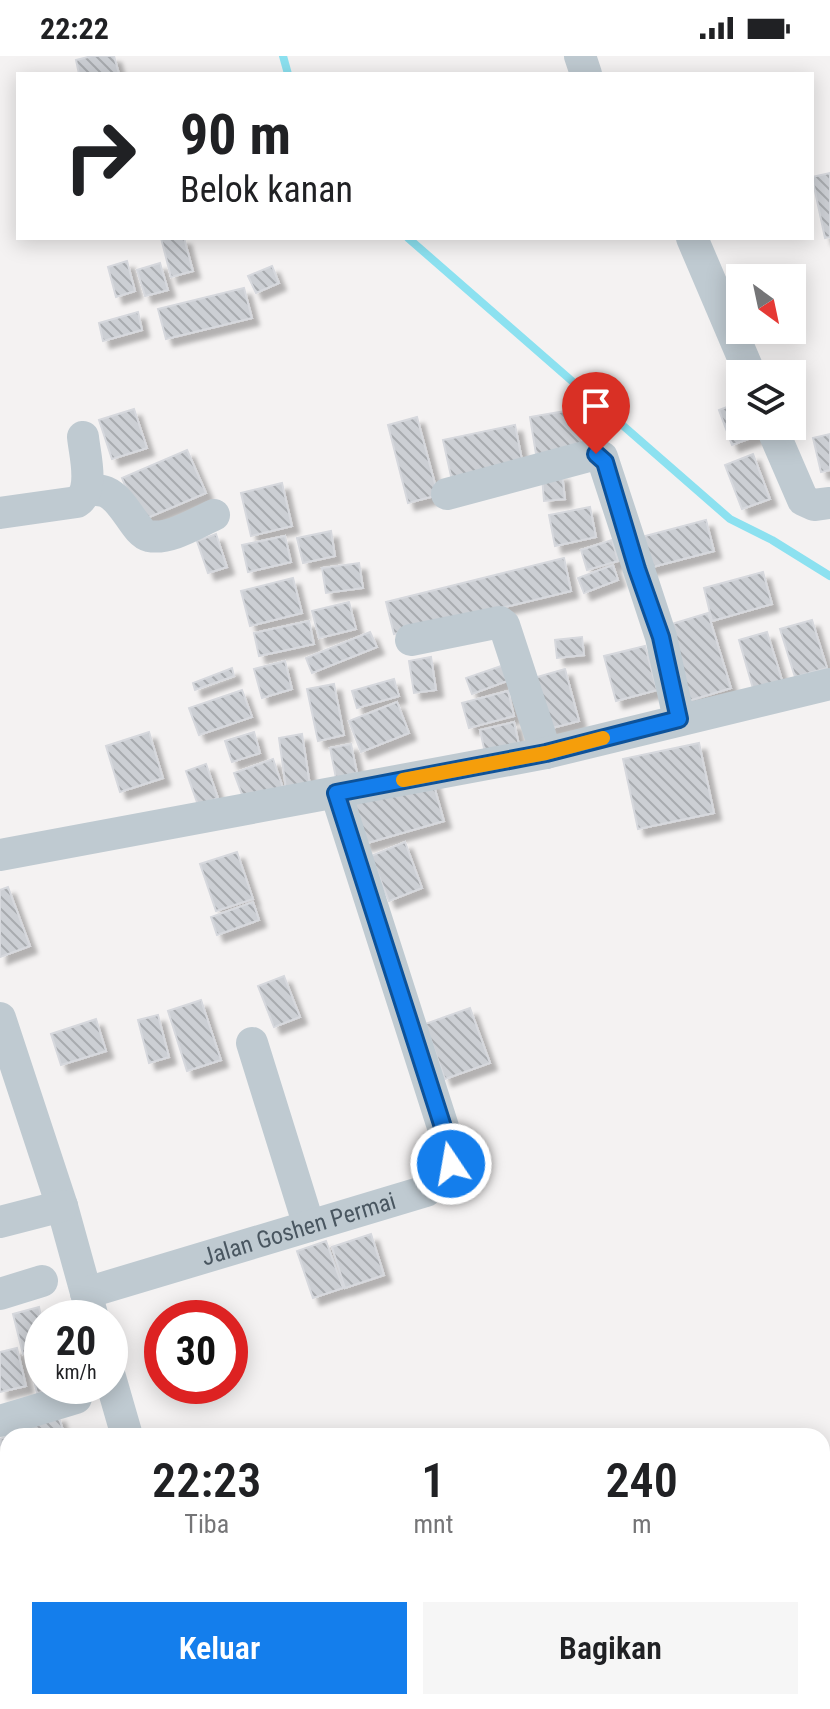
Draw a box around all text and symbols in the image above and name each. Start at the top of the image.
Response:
text: 22:22 [40,11,109,46]
text: 90 m [180,102,291,168]
icon: right [48,104,152,208]
text: Belok kanan [180,169,353,211]
north arrow [726,264,806,344]
map controls [726,264,806,440]
button: layers [726,360,806,440]
pin [562,372,630,454]
icon: arrive [574,384,618,428]
position arrow [409,1122,493,1206]
street label: Jalan Goshen Permai [198,1187,399,1272]
speed limit sign: 30 [144,1300,248,1404]
text: 20 [56,1318,96,1365]
text: km/h [55,1360,97,1384]
text: 22:23 [152,1452,261,1509]
text: 1 [421,1452,445,1509]
text: 240 [605,1452,678,1509]
text: Tiba [184,1509,229,1539]
text: mnt [413,1509,453,1539]
text: m [632,1509,651,1539]
button: Keluar [32,1602,407,1694]
button: Bagikan [423,1602,798,1694]

